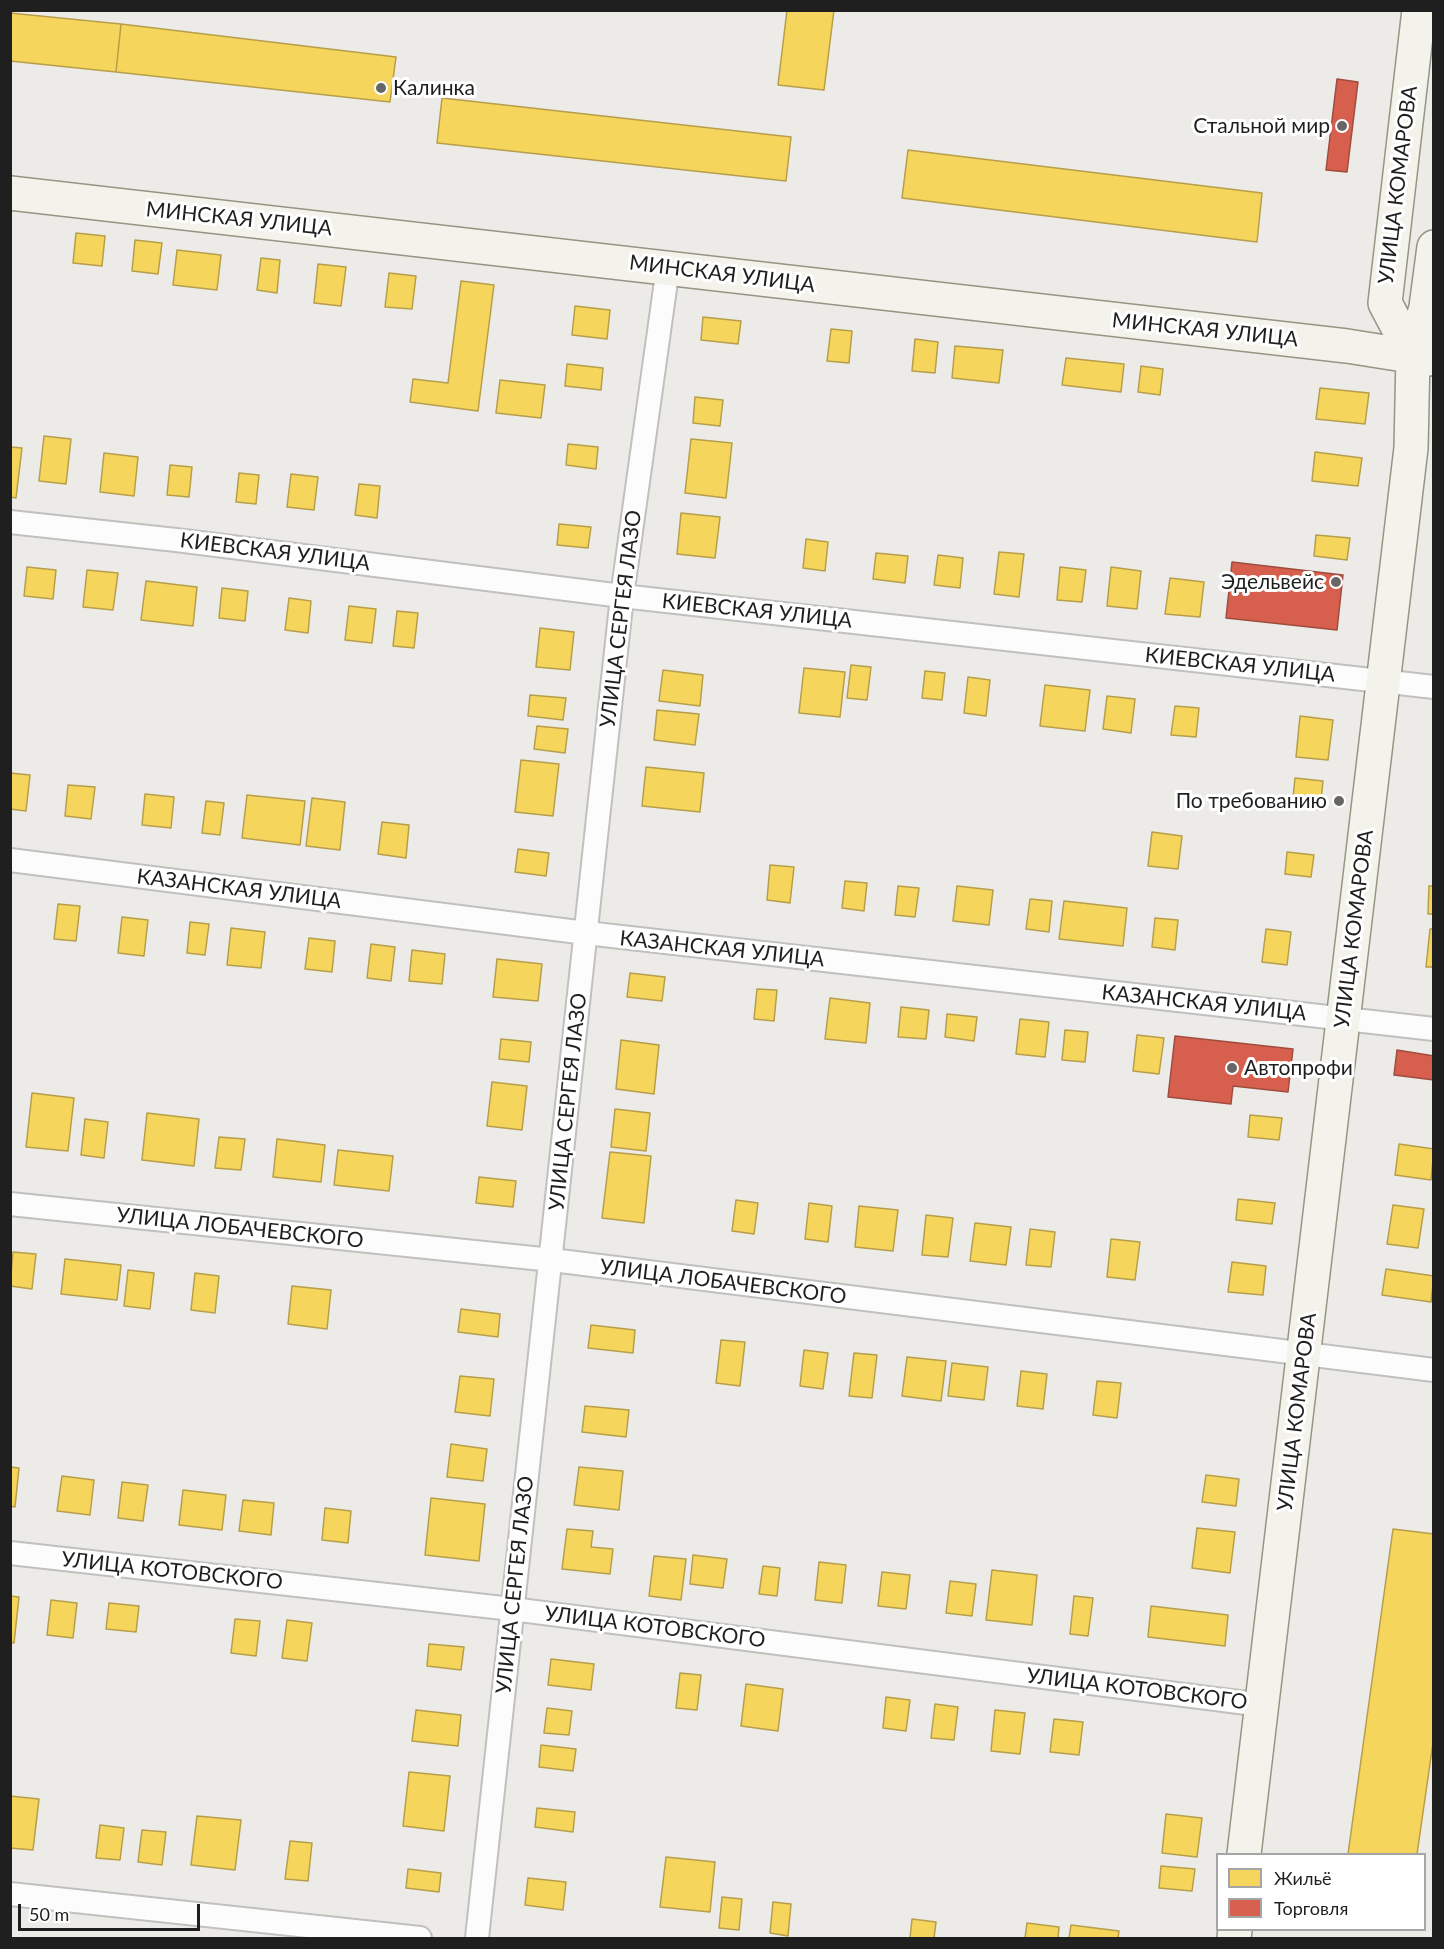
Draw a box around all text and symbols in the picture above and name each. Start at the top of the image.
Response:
place label: Калинка [393,75,475,101]
marker: Калинка [374,81,388,95]
street label: УЛИЦА КОМАРОВА [1373,84,1423,286]
place label: Стальной мир [1193,113,1330,139]
marker: Стальной мир [1335,119,1349,133]
street label: МИНСКАЯ УЛИЦА [145,197,333,241]
street label: МИНСКАЯ УЛИЦА [628,250,816,298]
street label: МИНСКАЯ УЛИЦА [1111,308,1299,352]
street label: УЛИЦА СЕРГЕЯ ЛАЗО [595,509,647,729]
street label: КИЕВСКАЯ УЛИЦА [179,528,371,576]
place label: Эдельвейс [1221,569,1324,595]
marker: Эдельвейс [1329,575,1343,589]
street label: КИЕВСКАЯ УЛИЦА [661,588,853,634]
street label: КИЕВСКАЯ УЛИЦА [1144,642,1336,688]
place label: По требованию [1176,788,1327,814]
marker: По требованию [1332,794,1346,808]
street label: УЛИЦА КОМАРОВА [1329,828,1379,1030]
street label: КАЗАНСКАЯ УЛИЦА [135,864,343,914]
street label: КАЗАНСКАЯ УЛИЦА [618,926,826,972]
street label: КАЗАНСКАЯ УЛИЦА [1100,980,1308,1026]
street label: УЛИЦА СЕРГЕЯ ЛАЗО [544,992,592,1212]
place label: Автопрофи [1244,1055,1353,1081]
marker: Автопрофи [1225,1061,1239,1075]
street label: УЛИЦА ЛОБАЧЕВСКОГО [115,1202,365,1254]
street label: УЛИЦА ЛОБАЧЕВСКОГО [598,1254,848,1310]
street label: УЛИЦА КОМАРОВА [1272,1311,1322,1513]
street label: УЛИЦА СЕРГЕЯ ЛАЗО [491,1475,539,1695]
street label: УЛИЦА КОТОВСКОГО [60,1547,284,1595]
street label: УЛИЦА КОТОВСКОГО [543,1601,767,1653]
street label: УЛИЦА КОТОВСКОГО [1025,1663,1249,1715]
legend [1216,1853,1426,1931]
text: Жильё [1274,1867,1332,1889]
scale bar [21,1892,202,1930]
text: Торговля [1274,1897,1348,1919]
text: 50 m [29,1903,69,1925]

